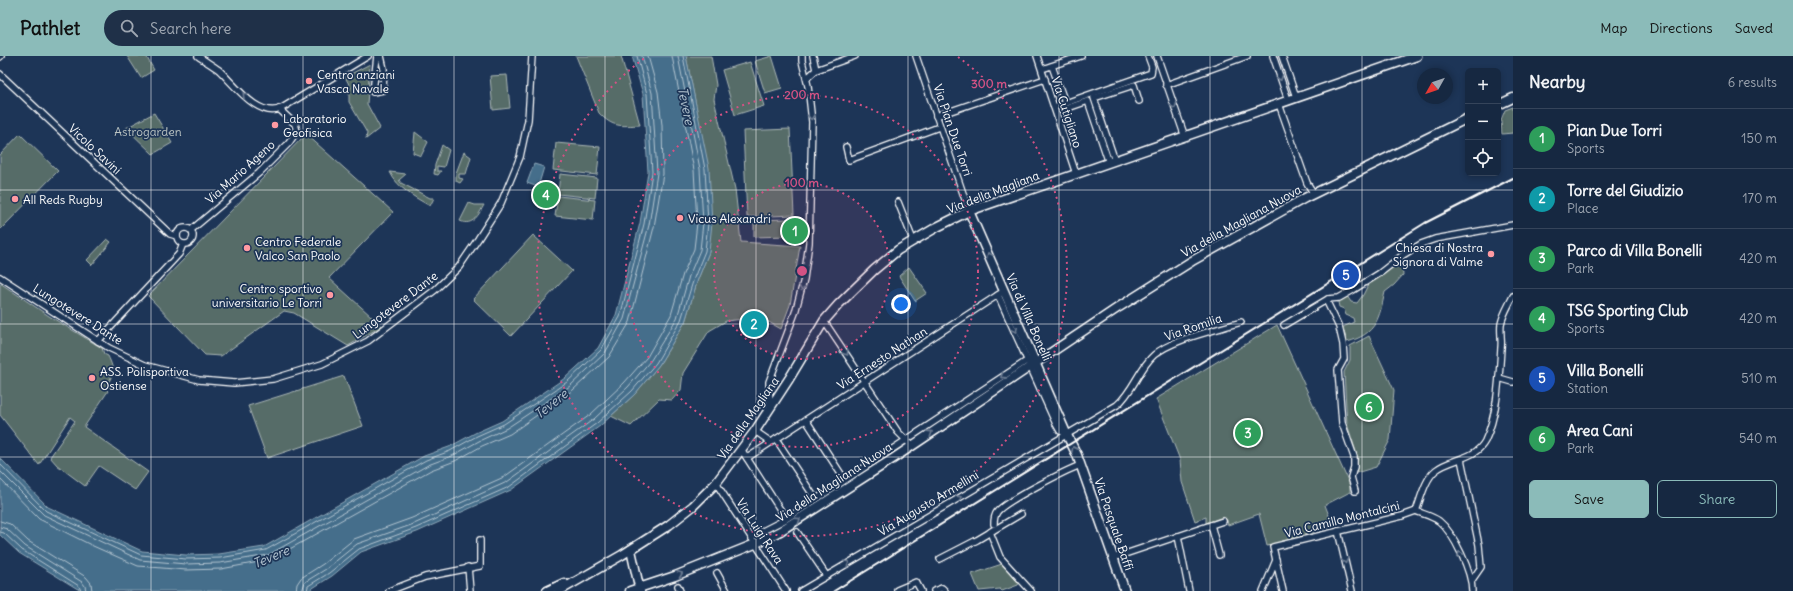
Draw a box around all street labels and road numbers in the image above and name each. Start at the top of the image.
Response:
street label: Via Cutigliano [1048,75,1086,150]
street label: Via Pian Due Torri [930,82,976,178]
street label: Vicolo Savini [65,121,125,177]
street label: Via Mario Ageno [202,137,278,207]
street label: Via della Magliana [945,167,1041,216]
street label: Via della Magliana Nuova [1178,182,1304,260]
street label: Lungotevere Dante [349,268,441,342]
street label: Via di Villa Bonelli [1003,271,1055,363]
street label: Lungotevere Dante [30,280,126,348]
street label: Via Romilia [1162,310,1224,344]
street label: Via Ernesto Nathan [834,323,930,393]
street label: Via della Magliana [714,374,782,462]
street label: Via della Magliana Nuova [773,439,895,525]
street label: Via Augusto Armellini [875,467,981,539]
street label: Via Pasquale Baffi [1091,476,1137,572]
street label: Via Luigi Rava [733,495,787,567]
street label: Via Camillo Montalcini [1283,497,1401,541]

